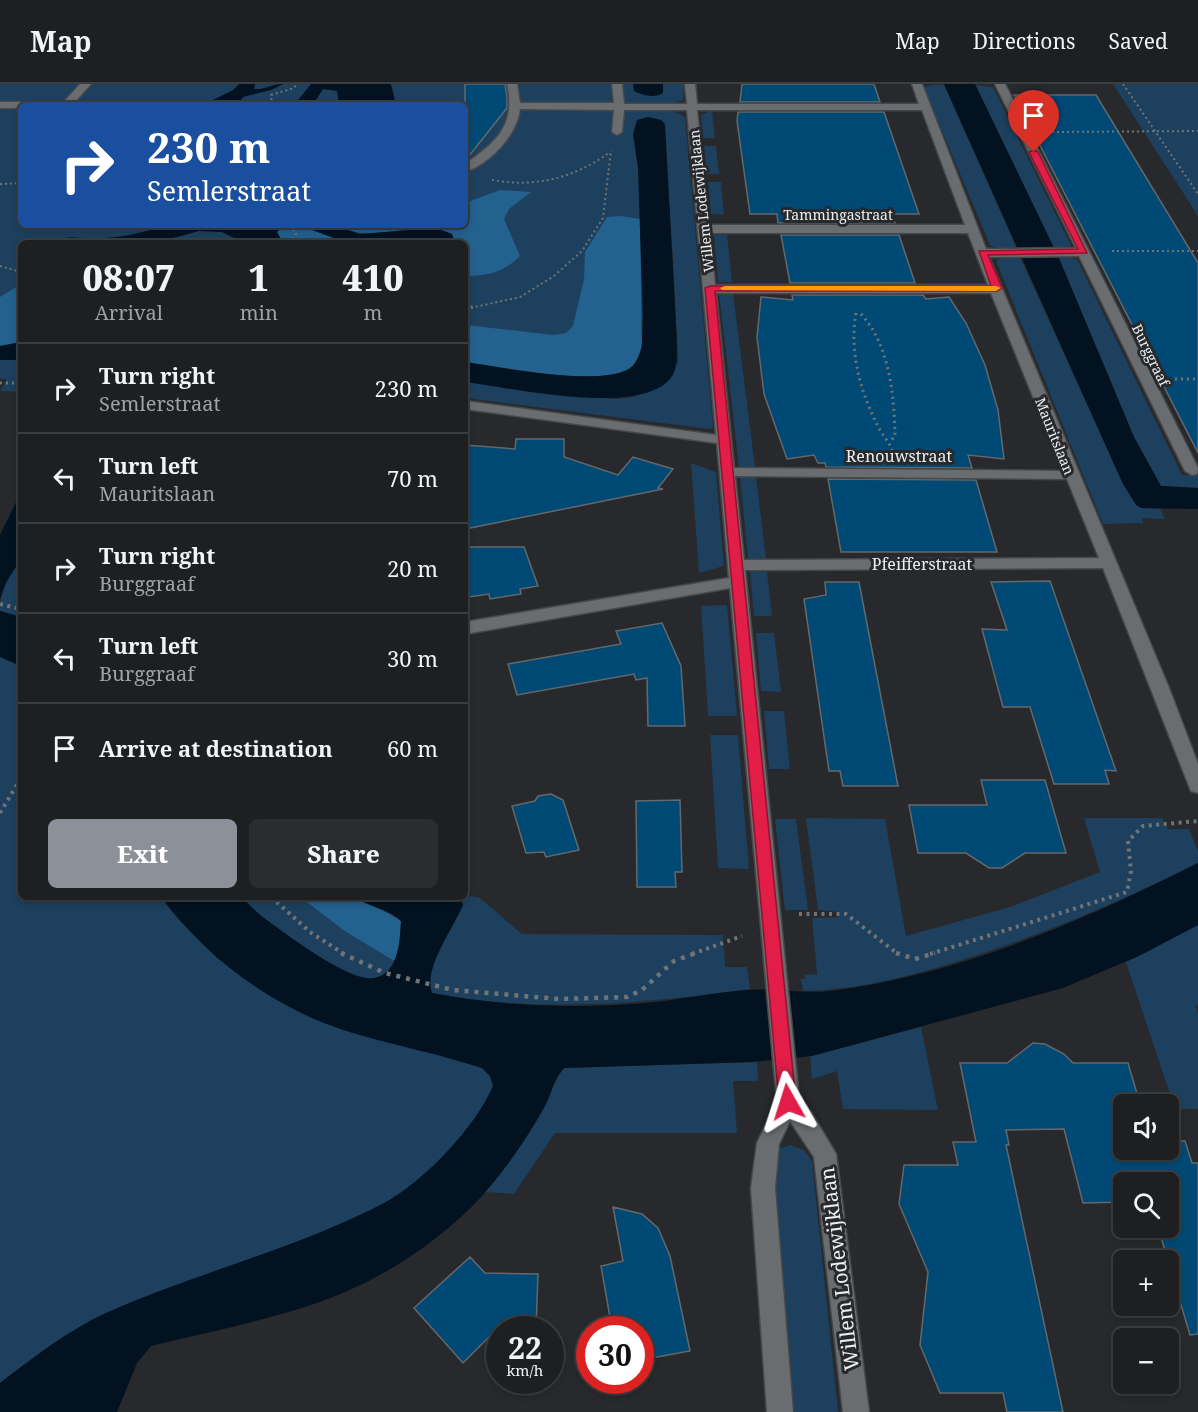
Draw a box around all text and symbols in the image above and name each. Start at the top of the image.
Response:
text: Map [30,22,92,60]
text: Map [895,27,940,55]
text: Directions [973,27,1075,55]
text: Saved [1108,27,1168,55]
pin [1008,90,1059,152]
icon: arrive [1017,99,1050,132]
text: 230 m [147,118,271,175]
icon: right [48,126,126,204]
street label: Willem Lodewijklaan [684,129,718,273]
text: Semlerstraat [147,172,311,209]
street label: Tammingastraat [783,205,893,224]
text: 08:07 [82,253,175,302]
text: 1 [249,253,269,302]
text: 410 [342,253,404,302]
text: Arrival [95,299,163,326]
text: min [240,299,278,326]
text: m [364,299,382,326]
street label: Burggraaf [1128,321,1175,391]
text: Turn right [99,360,215,390]
icon: right [48,372,81,405]
text: 230 m [375,373,438,403]
text: Semlerstraat [99,390,220,417]
street label: Mauritslaan [1031,395,1079,477]
street label: Renouwstraat [846,445,952,467]
text: Turn left [99,450,198,480]
icon: left [48,462,81,495]
text: 70 m [387,463,438,493]
text: Mauritslaan [99,480,215,507]
text: Turn right [99,540,215,570]
icon: right [48,552,81,585]
text: 20 m [387,553,438,583]
street label: Pfeifferstraat [872,553,973,575]
text: Burggraaf [99,570,195,597]
text: Turn left [99,630,198,660]
icon: left [48,642,81,675]
text: 30 m [387,643,438,673]
text: Burggraaf [99,660,195,687]
icon: arrive [48,732,81,765]
text: Arrive at destination [99,733,333,763]
text: 60 m [387,733,438,763]
button: Exit [48,819,237,888]
button: Share [249,819,438,888]
position arrow [756,1070,820,1134]
map controls [1113,1094,1179,1394]
button: sound [1113,1094,1179,1160]
street label: Willem Lodewijklaan [813,1166,865,1372]
button: search [1113,1172,1179,1238]
button: + [1113,1250,1179,1316]
speed limit sign: 30 [576,1316,654,1394]
text: 22 [508,1327,542,1368]
button: − [1113,1328,1179,1394]
text: km/h [507,1360,543,1380]

